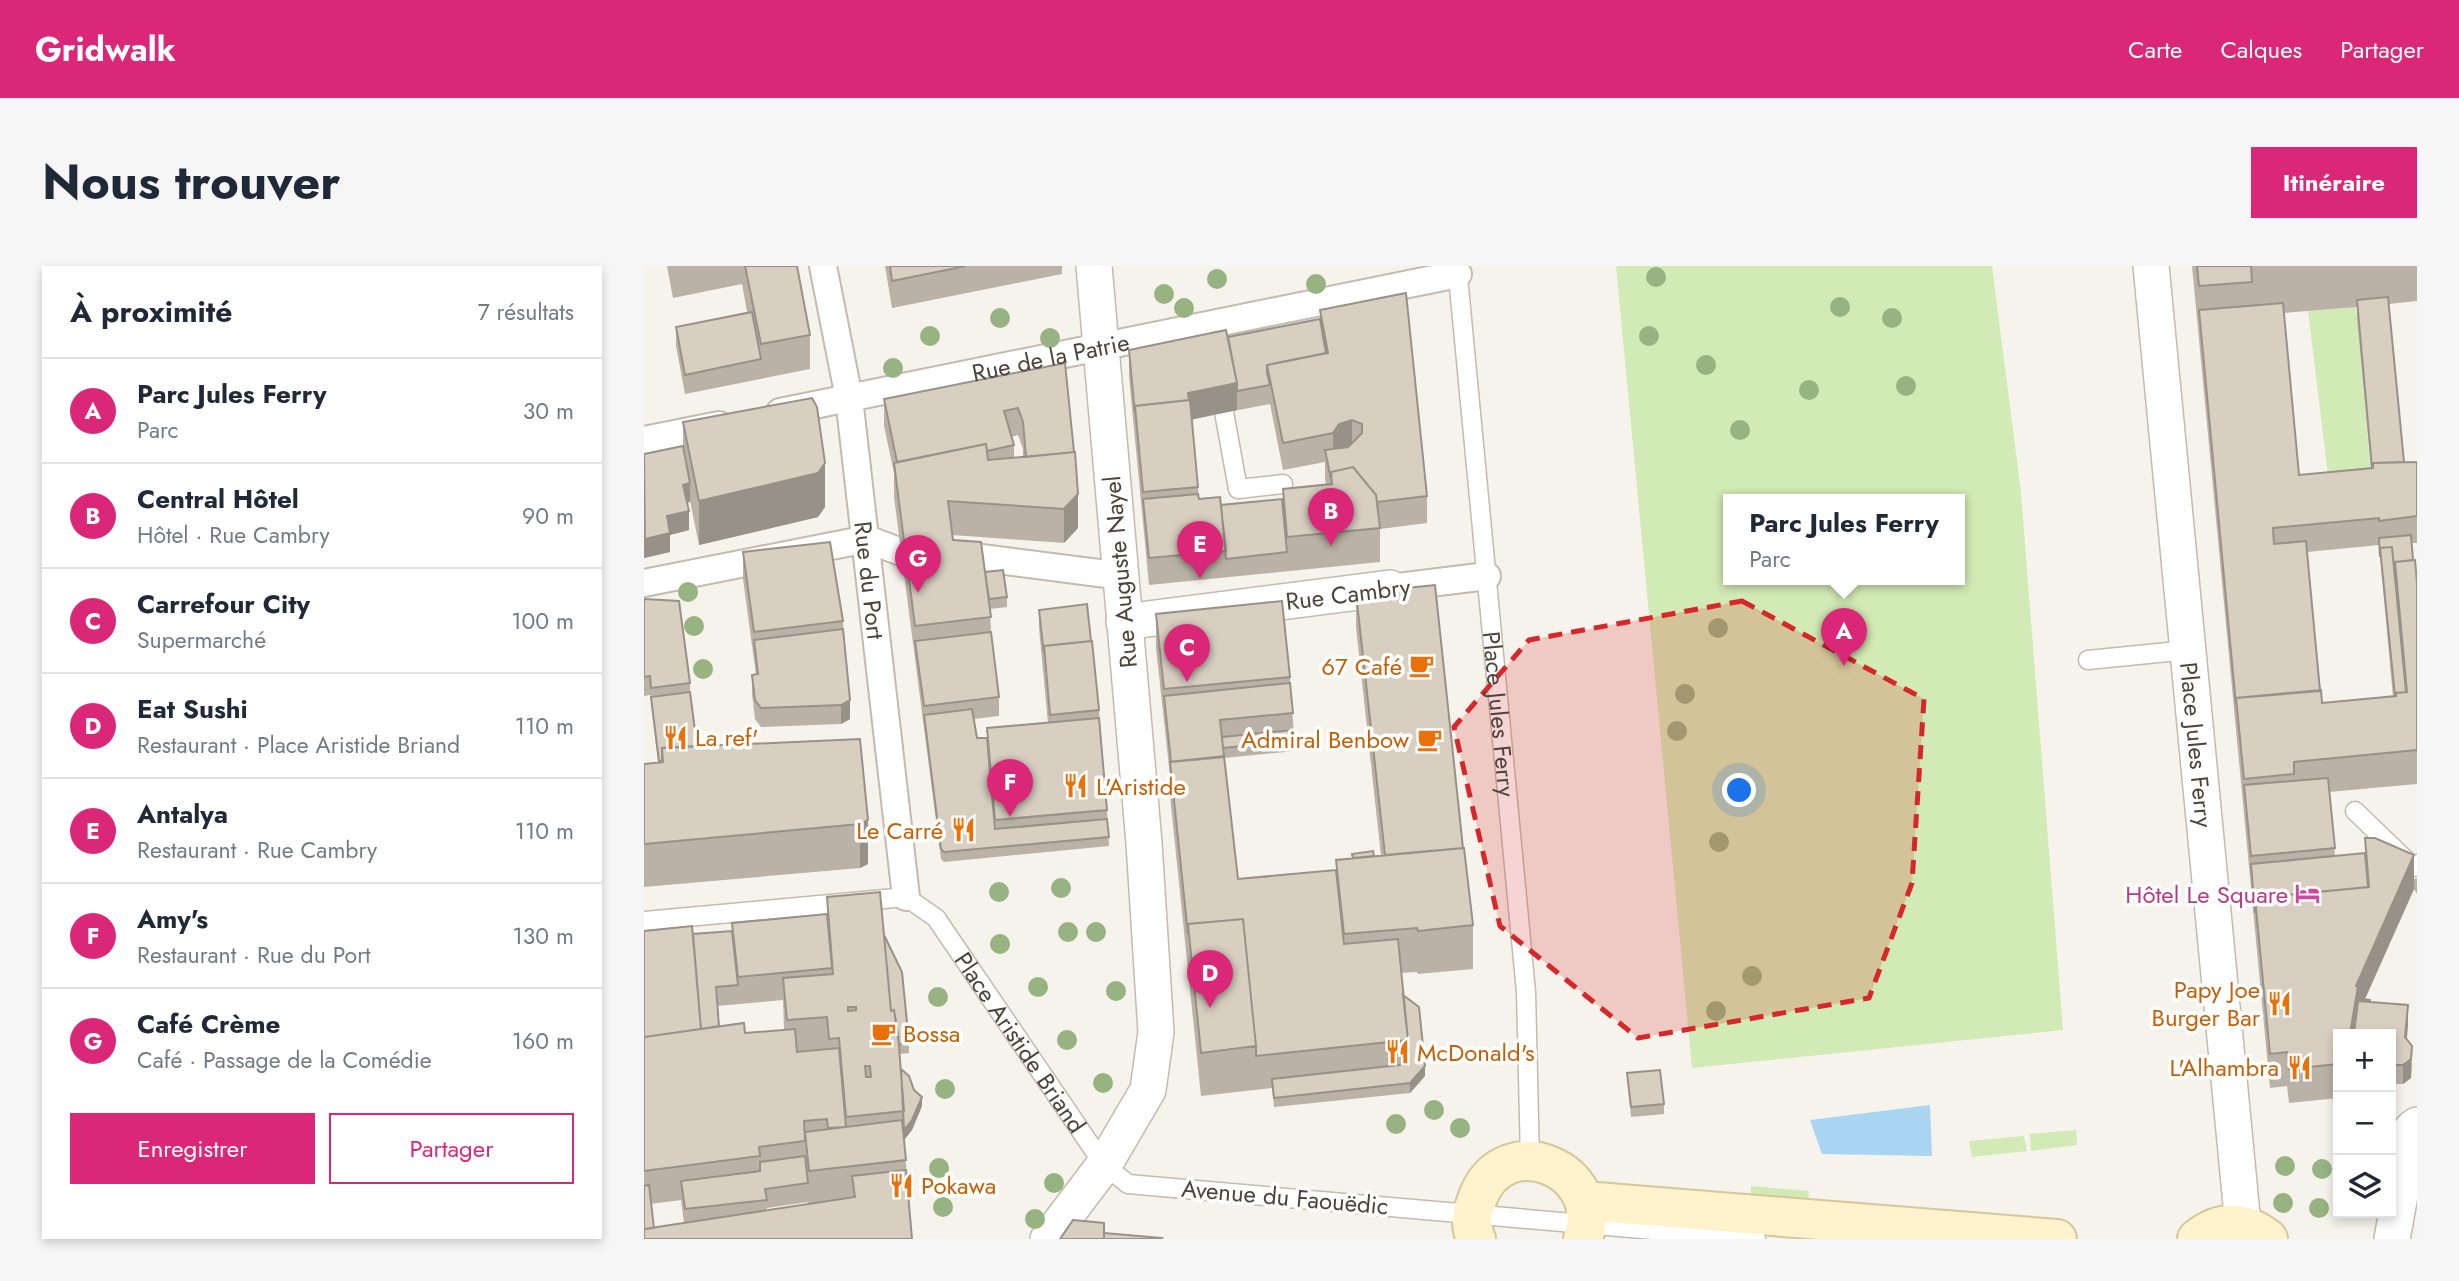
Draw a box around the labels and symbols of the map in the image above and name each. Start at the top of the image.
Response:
street label: Rue de la Patrie [969,324,1132,390]
street label: Rue Auguste Nayel [1094,474,1146,670]
pin: B [1308,488,1354,546]
street label: Rue du Port [846,519,894,641]
pin: E [1177,521,1223,579]
pin: G [895,535,941,593]
street label: Rue Cambry [1284,569,1413,619]
pin: A [1821,608,1867,666]
pin: C [1164,624,1210,682]
street label: Place Jules Ferry [1474,630,1525,799]
place label: 67 Café [1321,649,1402,684]
cafe icon: 67 Café [1408,652,1436,680]
street label: Place Jules Ferry [2172,661,2222,829]
place label: La ref' [695,720,758,755]
place label: Admiral Benbow [1241,722,1410,757]
restaurant icon: La ref' [661,723,689,751]
cafe icon: Admiral Benbow [1415,725,1443,753]
pin: F [987,759,1033,817]
place label: L'Aristide [1096,769,1186,804]
restaurant icon: L'Aristide [1062,772,1090,800]
your location [1722,773,1756,807]
place label: Le Carré [856,813,943,848]
restaurant icon: Le Carré [949,816,977,844]
place label: Hôtel Le Square [2125,877,2288,912]
hotel icon: Hôtel Le Square [2294,880,2322,908]
street label: Place Aristide Briand [946,945,1095,1140]
pin: D [1187,950,1233,1008]
place label: Papy Joe Burger Bar [2151,972,2261,1035]
restaurant icon: Papy Joe Burger Bar [2266,989,2294,1017]
place label: Bossa [903,1016,960,1051]
cafe icon: Bossa [869,1019,897,1047]
place label: McDonald's [1417,1035,1535,1070]
restaurant icon: McDonald's [1383,1038,1411,1066]
place label: L'Alhambra [2169,1050,2279,1085]
restaurant icon: L'Alhambra [2285,1053,2313,1081]
place label: Pokawa [921,1168,996,1203]
restaurant icon: Pokawa [887,1171,915,1199]
street label: Avenue du Faouëdic [1180,1171,1390,1223]

